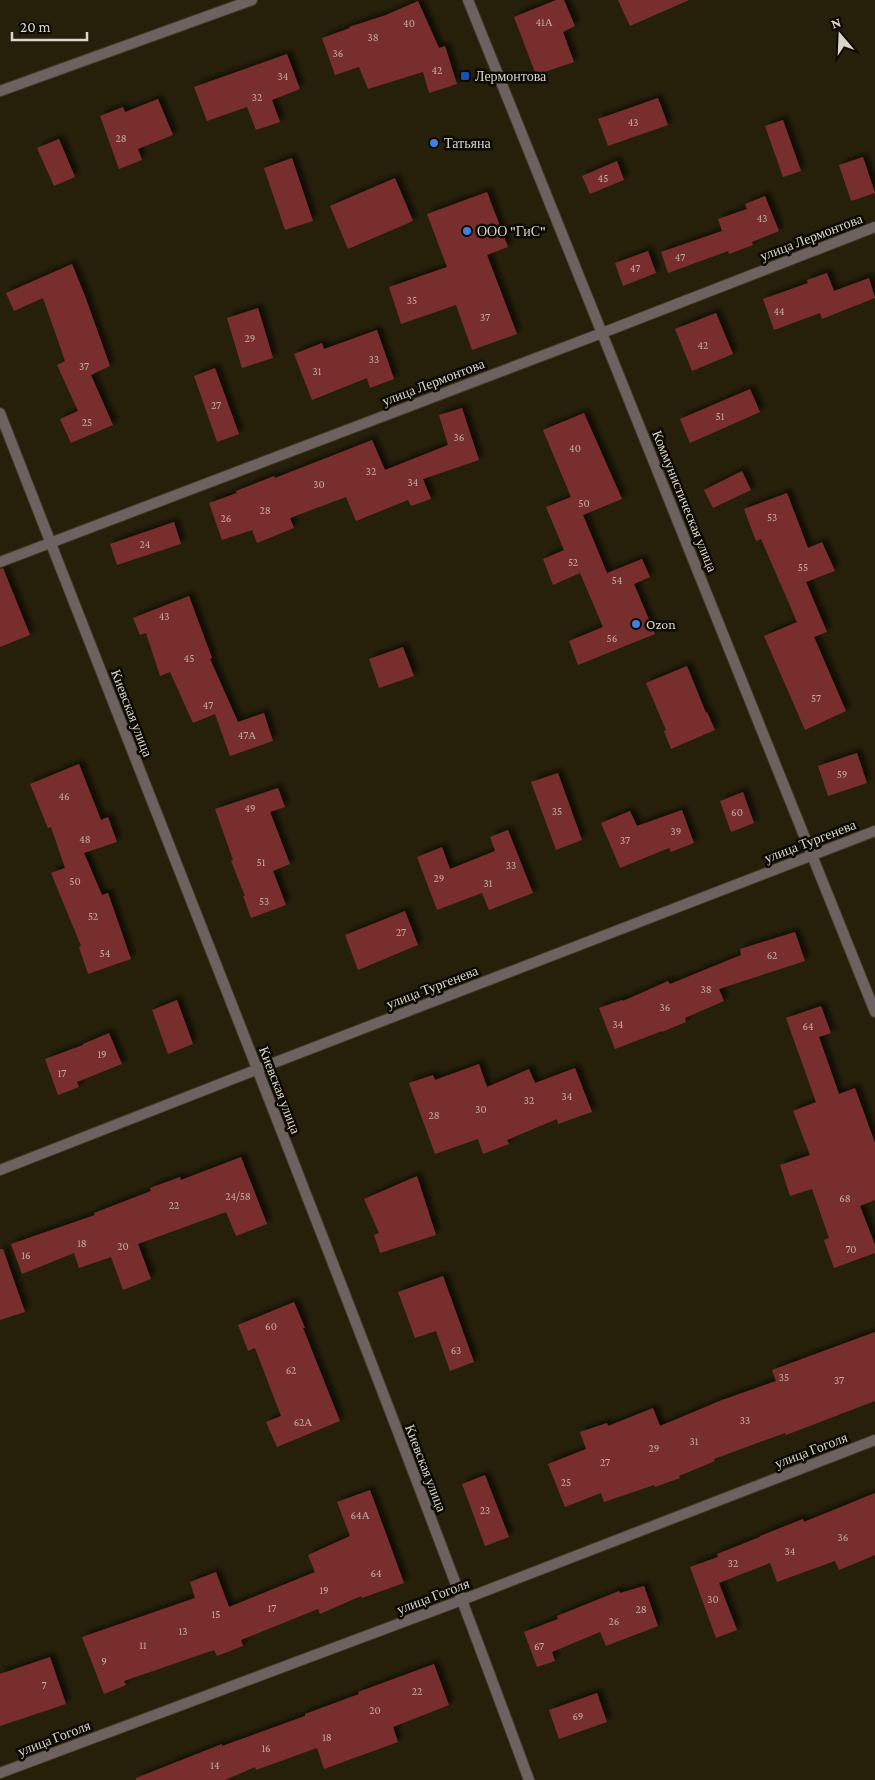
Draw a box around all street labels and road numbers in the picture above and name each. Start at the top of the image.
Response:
street label: улица Лермонтова [757,210,865,264]
street label: улица Лермонтова [379,355,487,409]
street label: Коммунистическая улица [649,428,721,575]
street label: Киевская улица [108,667,156,760]
street label: улица Тургенева [762,816,859,866]
street label: улица Тургенева [384,962,481,1012]
street label: Киевская улица [256,1044,304,1137]
street label: Киевская улица [402,1422,450,1515]
street label: улица Гоголя [772,1429,850,1471]
street label: улица Гоголя [394,1575,472,1617]
street label: улица Гоголя [15,1717,93,1759]

